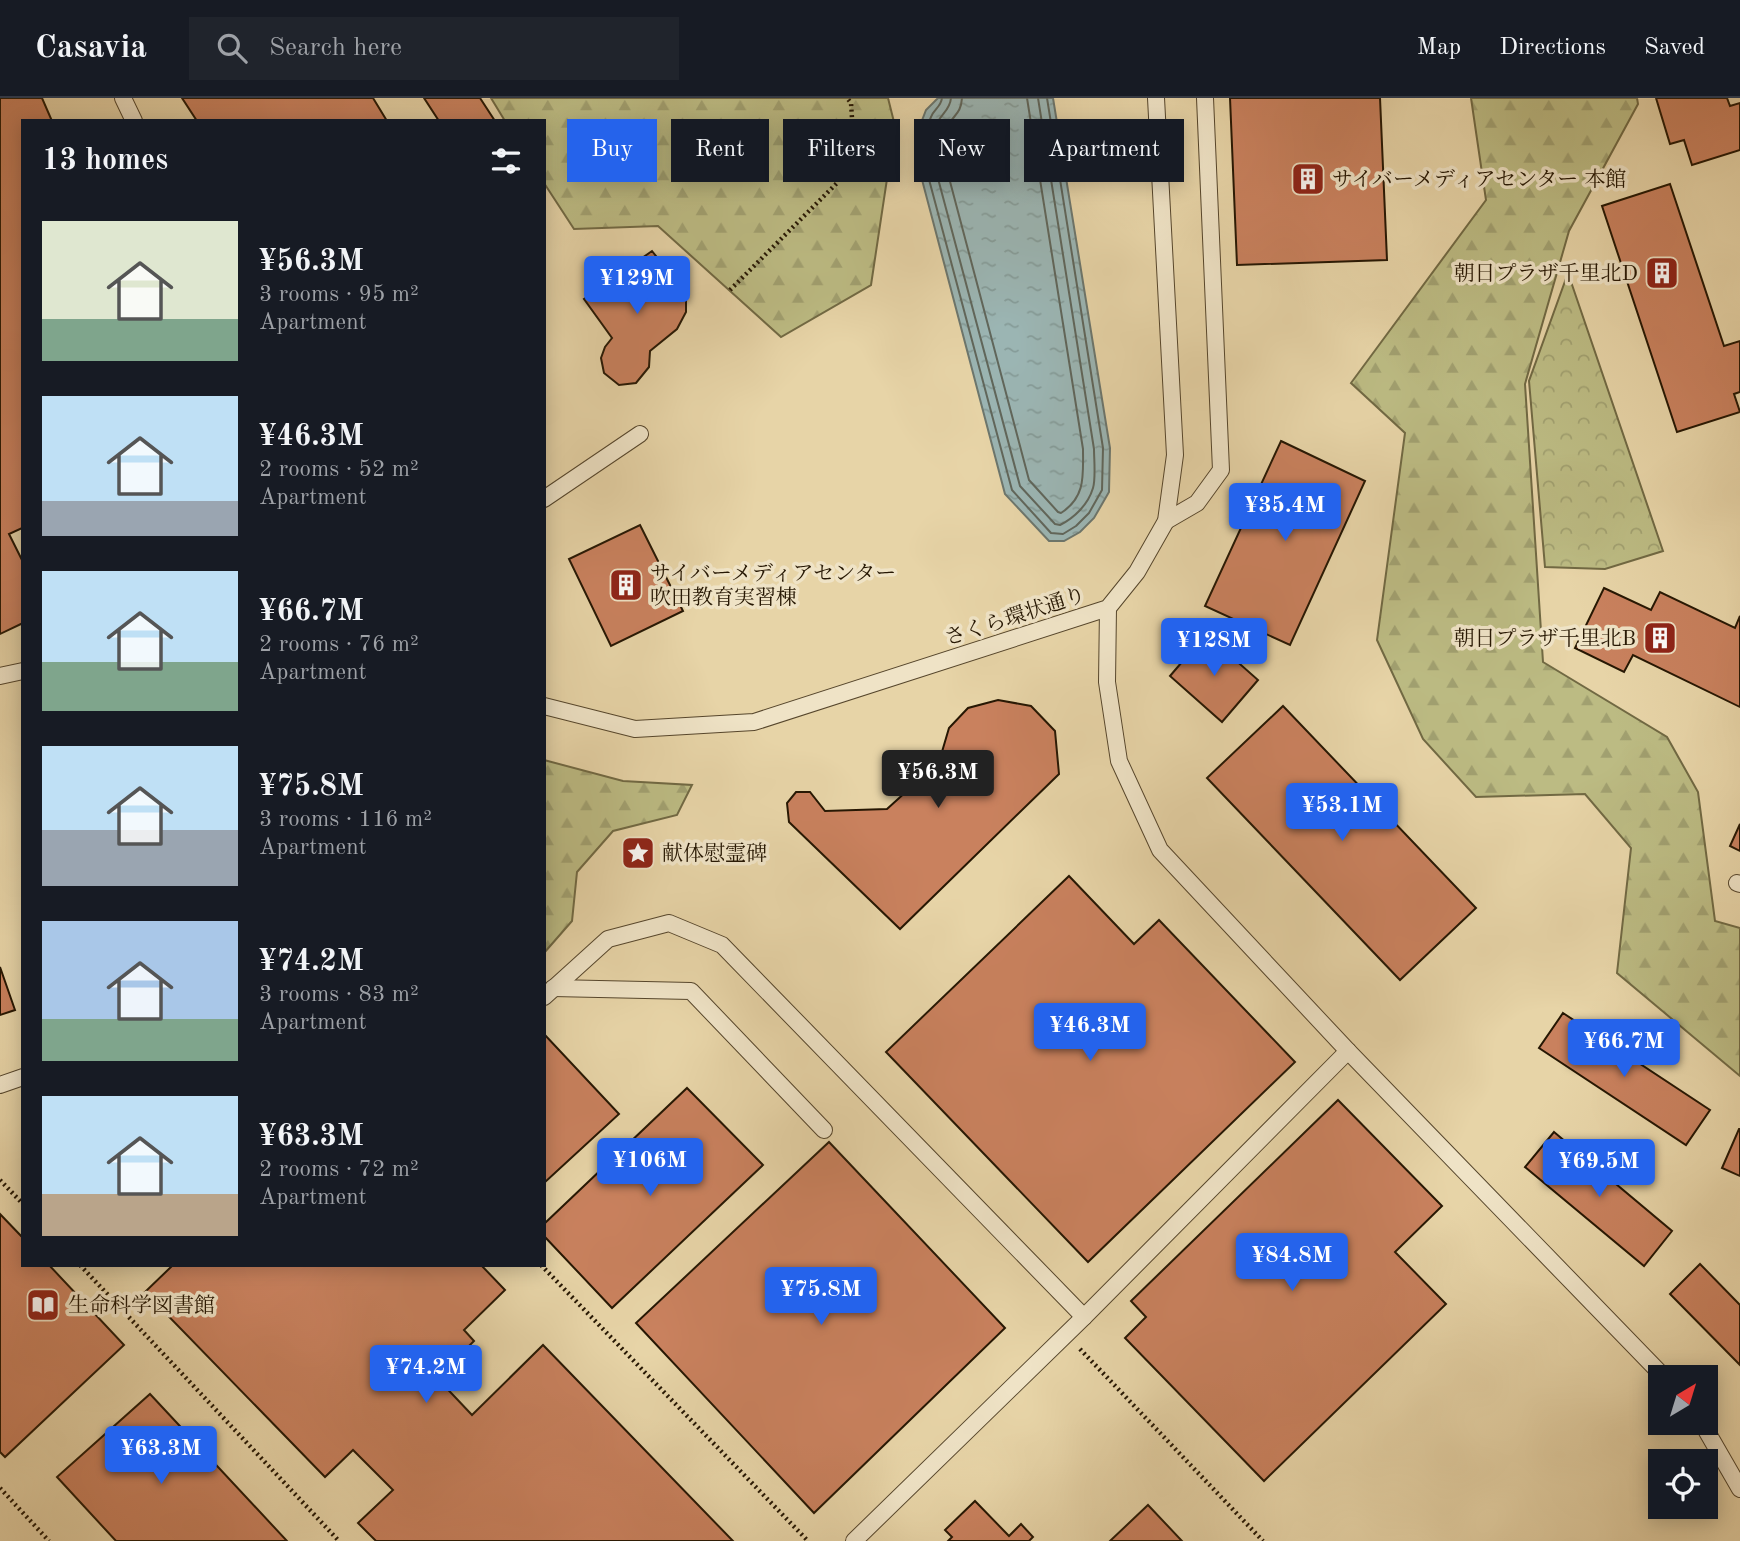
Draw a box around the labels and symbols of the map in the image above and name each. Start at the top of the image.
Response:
building icon: サイバーメディアセンター 本館 [1289,160,1327,198]
place label: サイバーメディアセンター 本館 [1332,168,1626,191]
building icon: 朝日プラザ千里北D [1643,254,1681,292]
pin: ¥129M [588,256,686,316]
place label: 朝日プラザ千里北D [1454,262,1638,285]
pin: ¥35.4M [1228,484,1342,543]
place label: サイバーメディアセンター 吹田教育実習棟 [650,562,896,609]
building icon: サイバーメディアセンター 吹田教育実習棟 [607,566,645,604]
street label: さくら環状通り [942,583,1089,650]
pin: ¥128M [1165,618,1263,678]
building icon: 朝日プラザ千里北B [1641,619,1679,657]
place label: 朝日プラザ千里北B [1454,627,1636,650]
pin: ¥56.3M [881,750,995,810]
pin: ¥53.1M [1285,784,1399,843]
place icon: 献体慰霊碑 [619,834,657,872]
place label: 献体慰霊碑 [662,842,767,865]
pin: ¥46.3M [1033,1004,1147,1063]
pin: ¥66.7M [1567,1020,1681,1079]
pin: ¥106M [601,1138,699,1198]
pin: ¥69.5M [1542,1140,1656,1199]
pin: ¥84.8M [1235,1234,1349,1293]
pin: ¥75.8M [764,1268,878,1327]
library icon: 生命科学図書館 [24,1286,62,1324]
place label: 生命科学図書館 [68,1294,215,1317]
pin: ¥74.2M [369,1346,483,1405]
north arrow [1648,1365,1718,1435]
pin: ¥63.3M [104,1426,218,1486]

